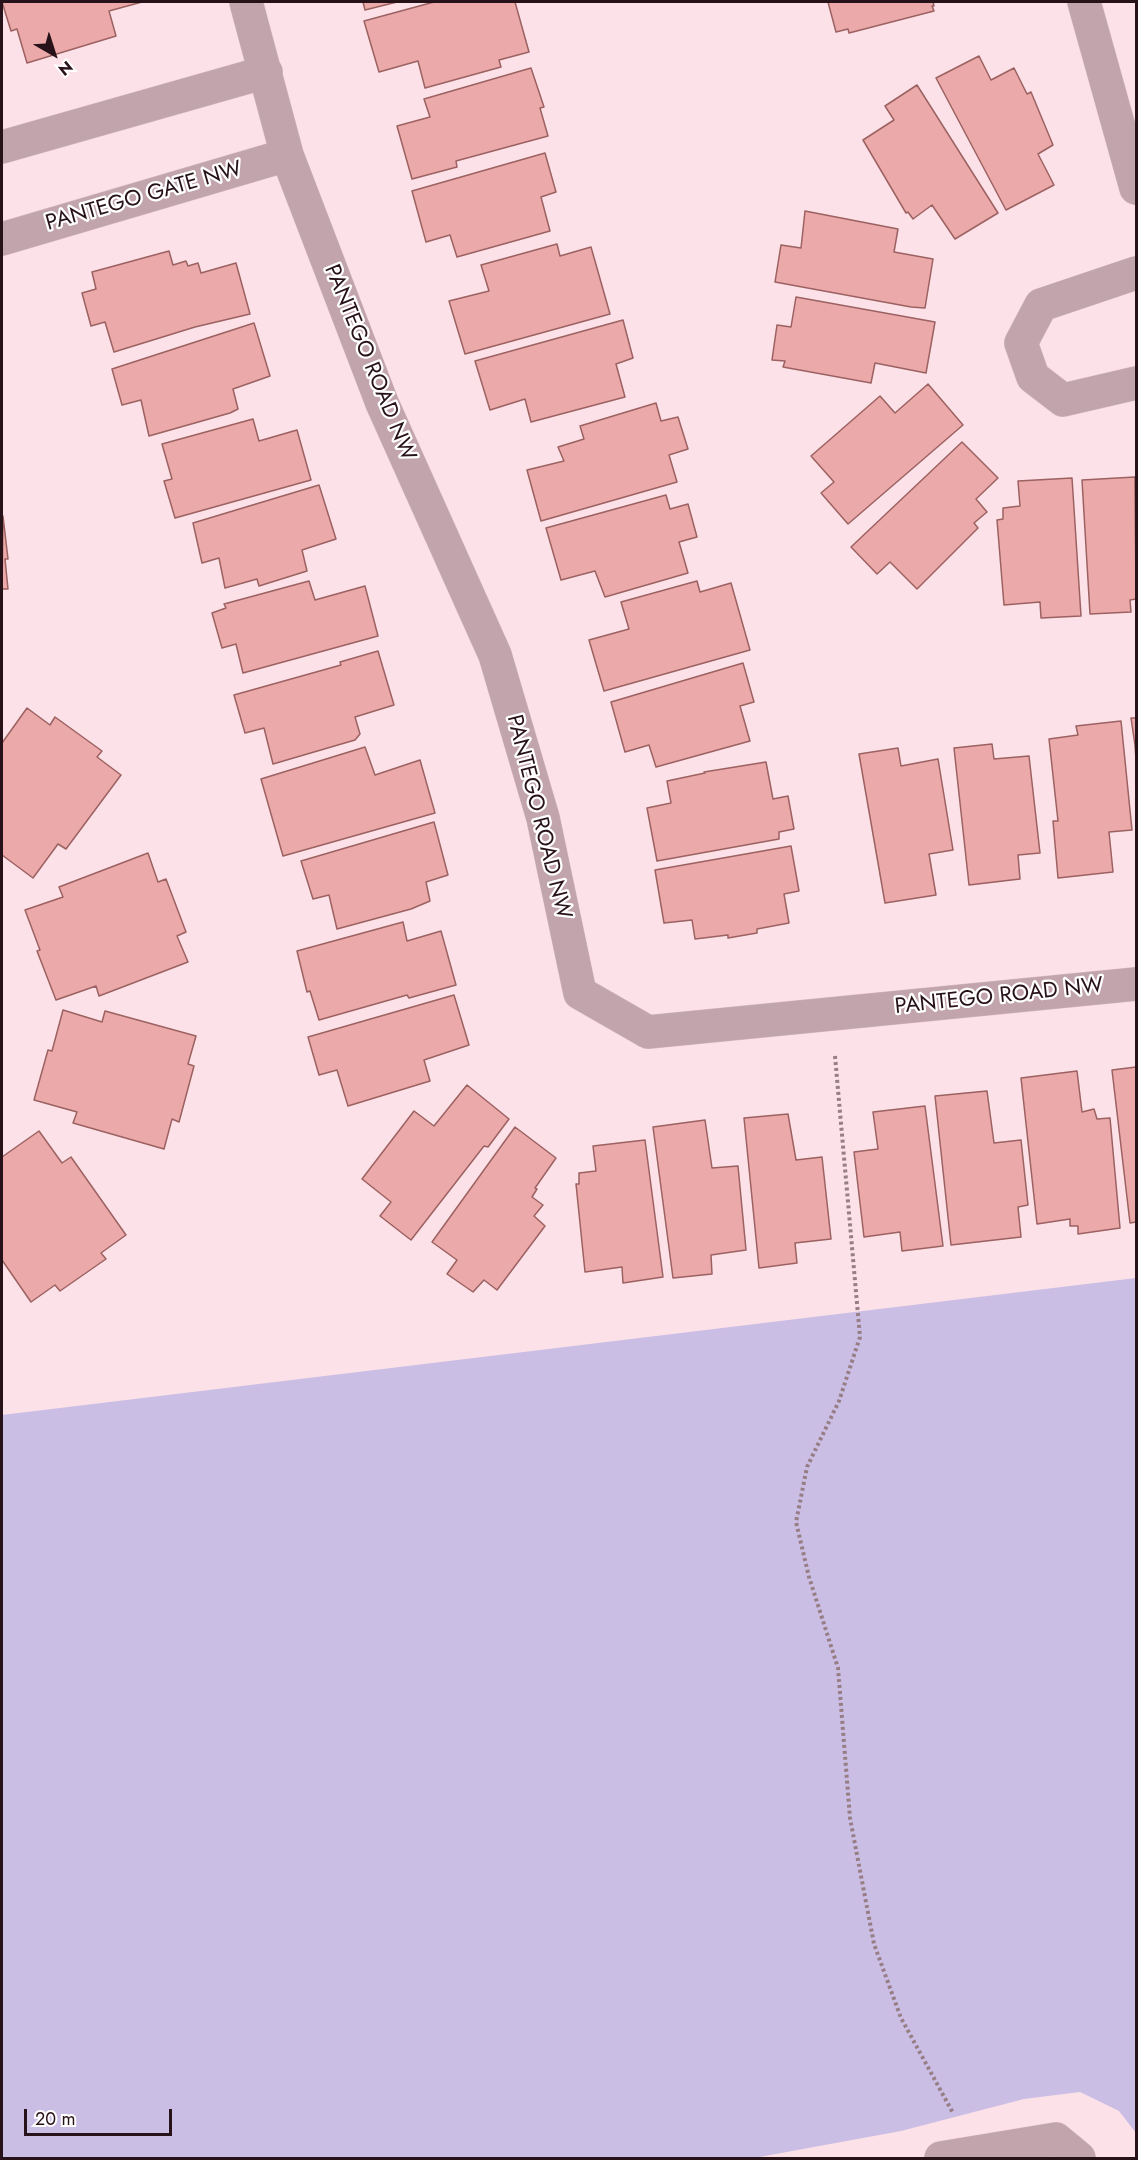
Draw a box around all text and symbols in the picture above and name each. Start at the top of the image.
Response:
north arrow [24,24,84,84]
text: N [53,55,78,81]
street label: PANTEGO GATE NW [43,156,245,238]
street label: PANTEGO ROAD NW [318,261,420,465]
street label: PANTEGO ROAD NW [500,712,576,922]
street label: PANTEGO ROAD NW [893,973,1105,1021]
scale bar [27,2097,176,2135]
text: 20 m [35,2106,75,2132]

